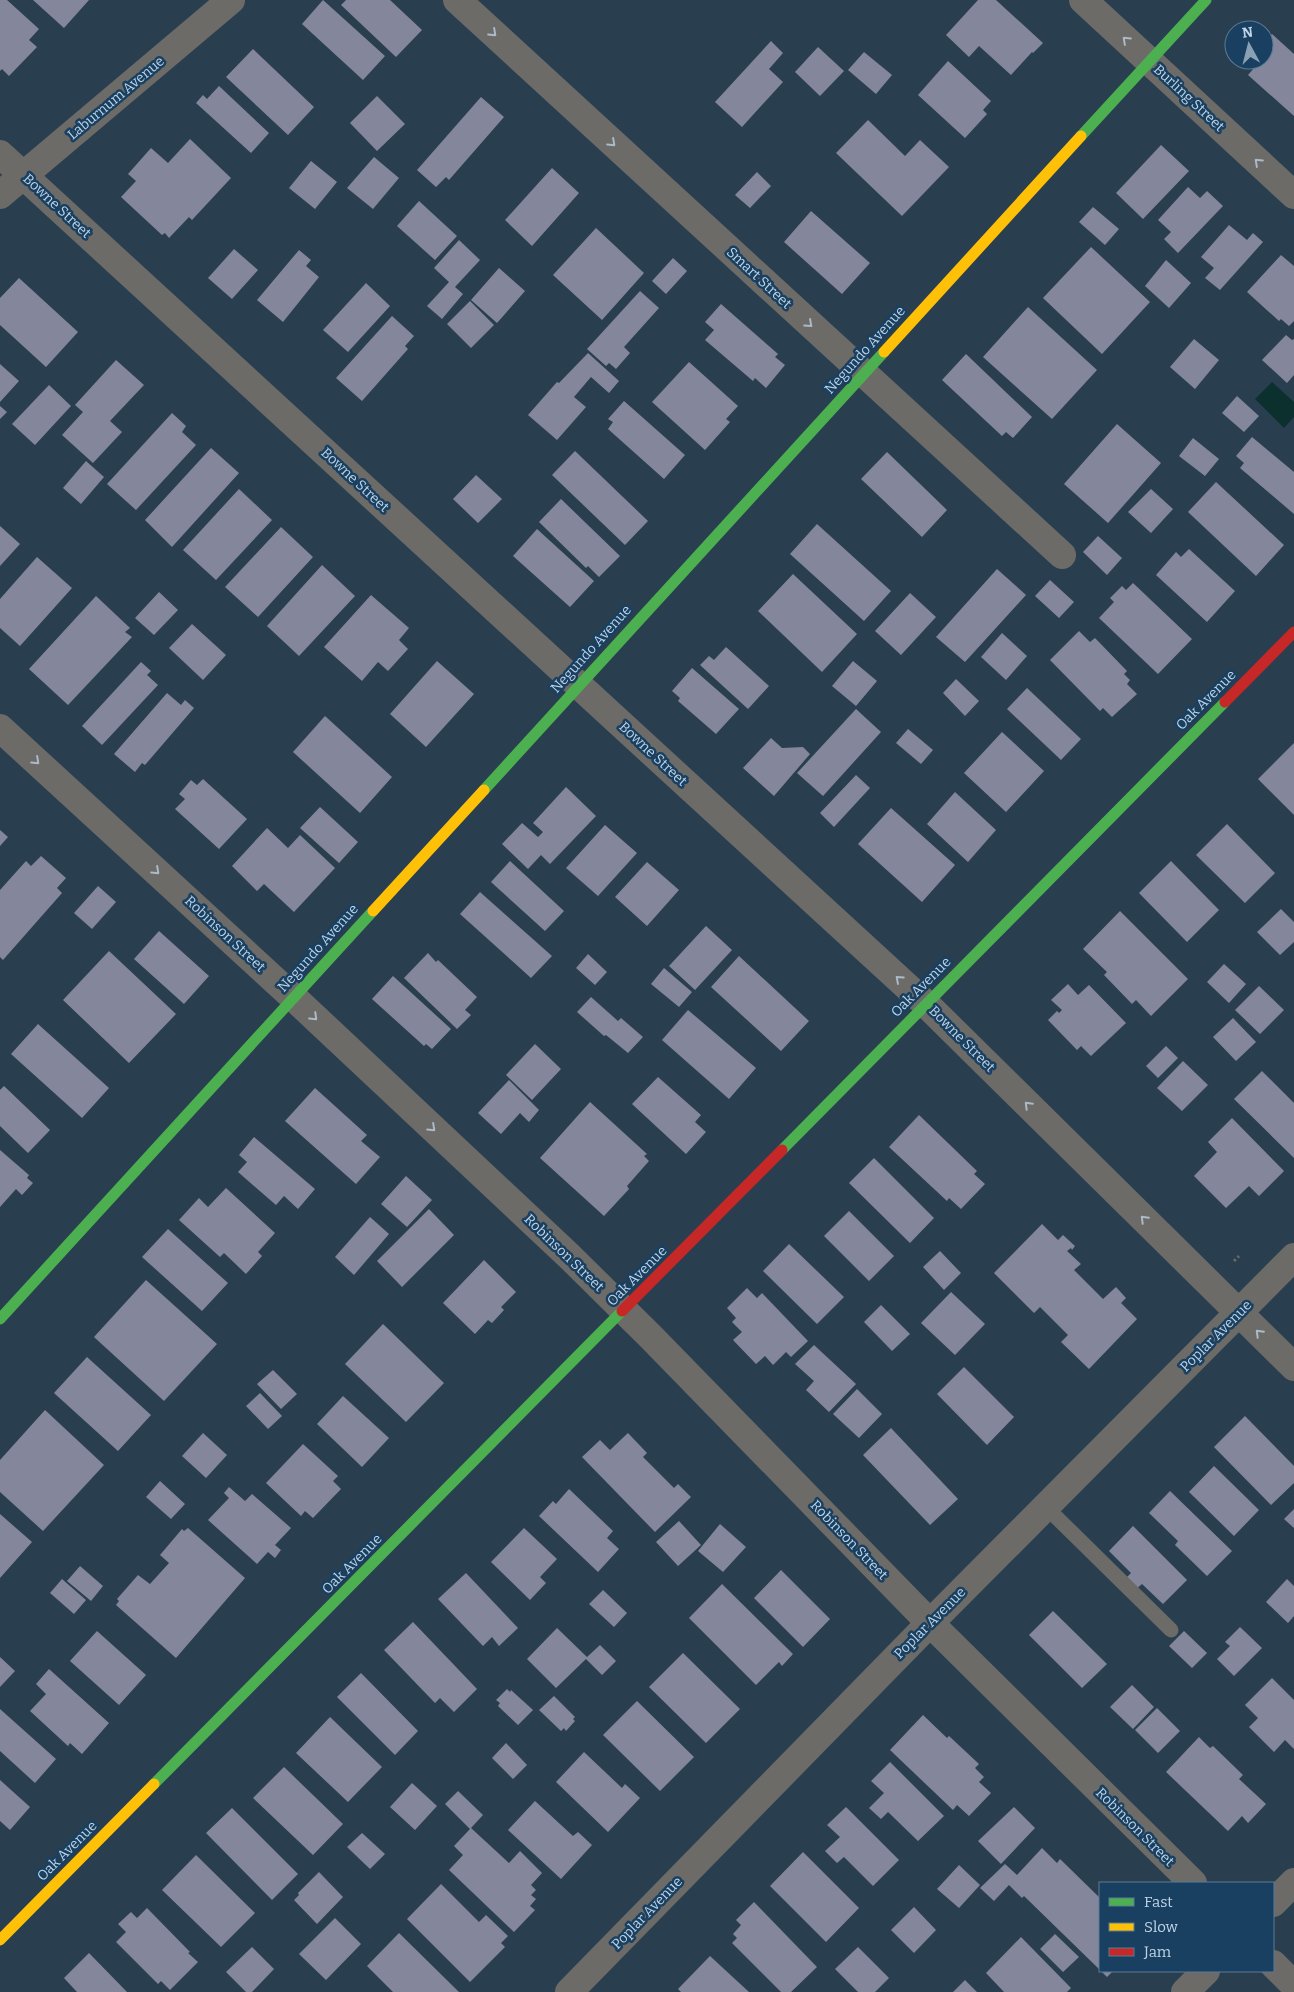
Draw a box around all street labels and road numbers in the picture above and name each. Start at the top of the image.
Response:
street label: Laburnum Avenue [64,53,168,143]
street label: Burling Street [1150,61,1228,135]
street label: Bowne Street [20,170,94,242]
street label: Smart Street [723,244,795,312]
street label: Negundo Avenue [821,303,909,397]
street label: Bowne Street [318,444,392,516]
street label: Negundo Avenue [547,602,635,696]
street label: Oak Avenue [1173,667,1239,733]
street label: Bowne Street [616,718,690,790]
street label: Robinson Street [181,892,269,976]
street label: Negundo Avenue [274,901,362,995]
street label: Oak Avenue [888,954,954,1020]
street label: Bowne Street [925,1002,999,1076]
street label: Robinson Street [521,1211,607,1295]
street label: Oak Avenue [604,1243,670,1309]
street label: Poplar Avenue [1177,1297,1255,1375]
street label: Robinson Street [807,1497,891,1583]
street label: Oak Avenue [319,1531,385,1597]
street label: Poplar Avenue [891,1584,969,1662]
street label: Robinson Street [1092,1784,1178,1870]
street label: Oak Avenue [34,1818,100,1884]
street label: Poplar Avenue [608,1873,686,1953]

